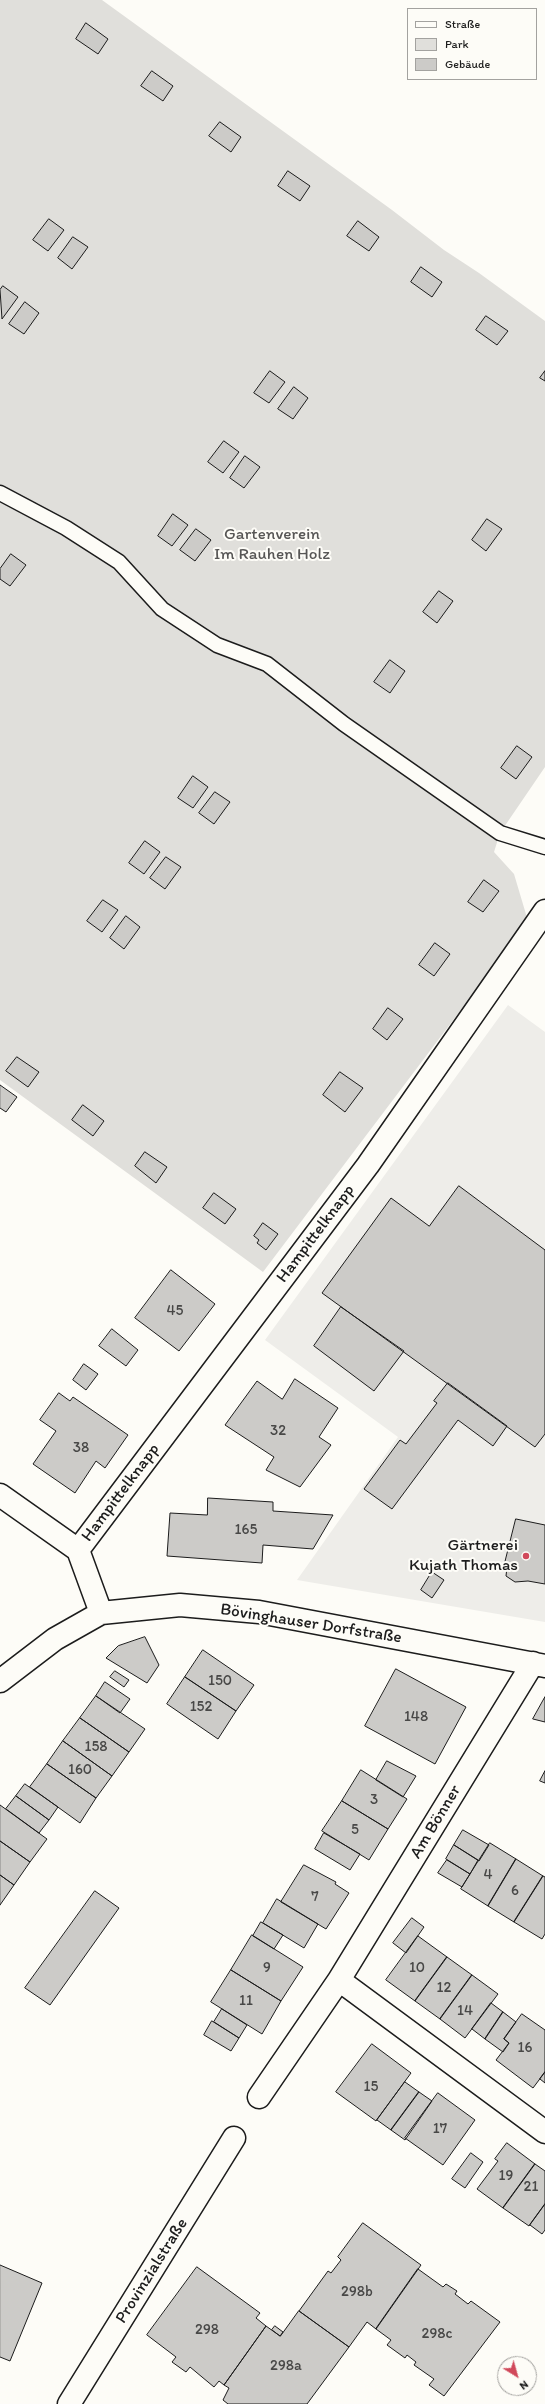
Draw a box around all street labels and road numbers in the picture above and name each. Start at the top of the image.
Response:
street label: Hampittelknapp [273,1181,359,1287]
street label: Hampittelknapp [78,1440,164,1546]
street label: Bövinghauser Dorfstraße [219,1600,403,1648]
street label: Am Bönner [406,1782,466,1862]
street label: Provinzialstraße [111,2215,193,2327]

